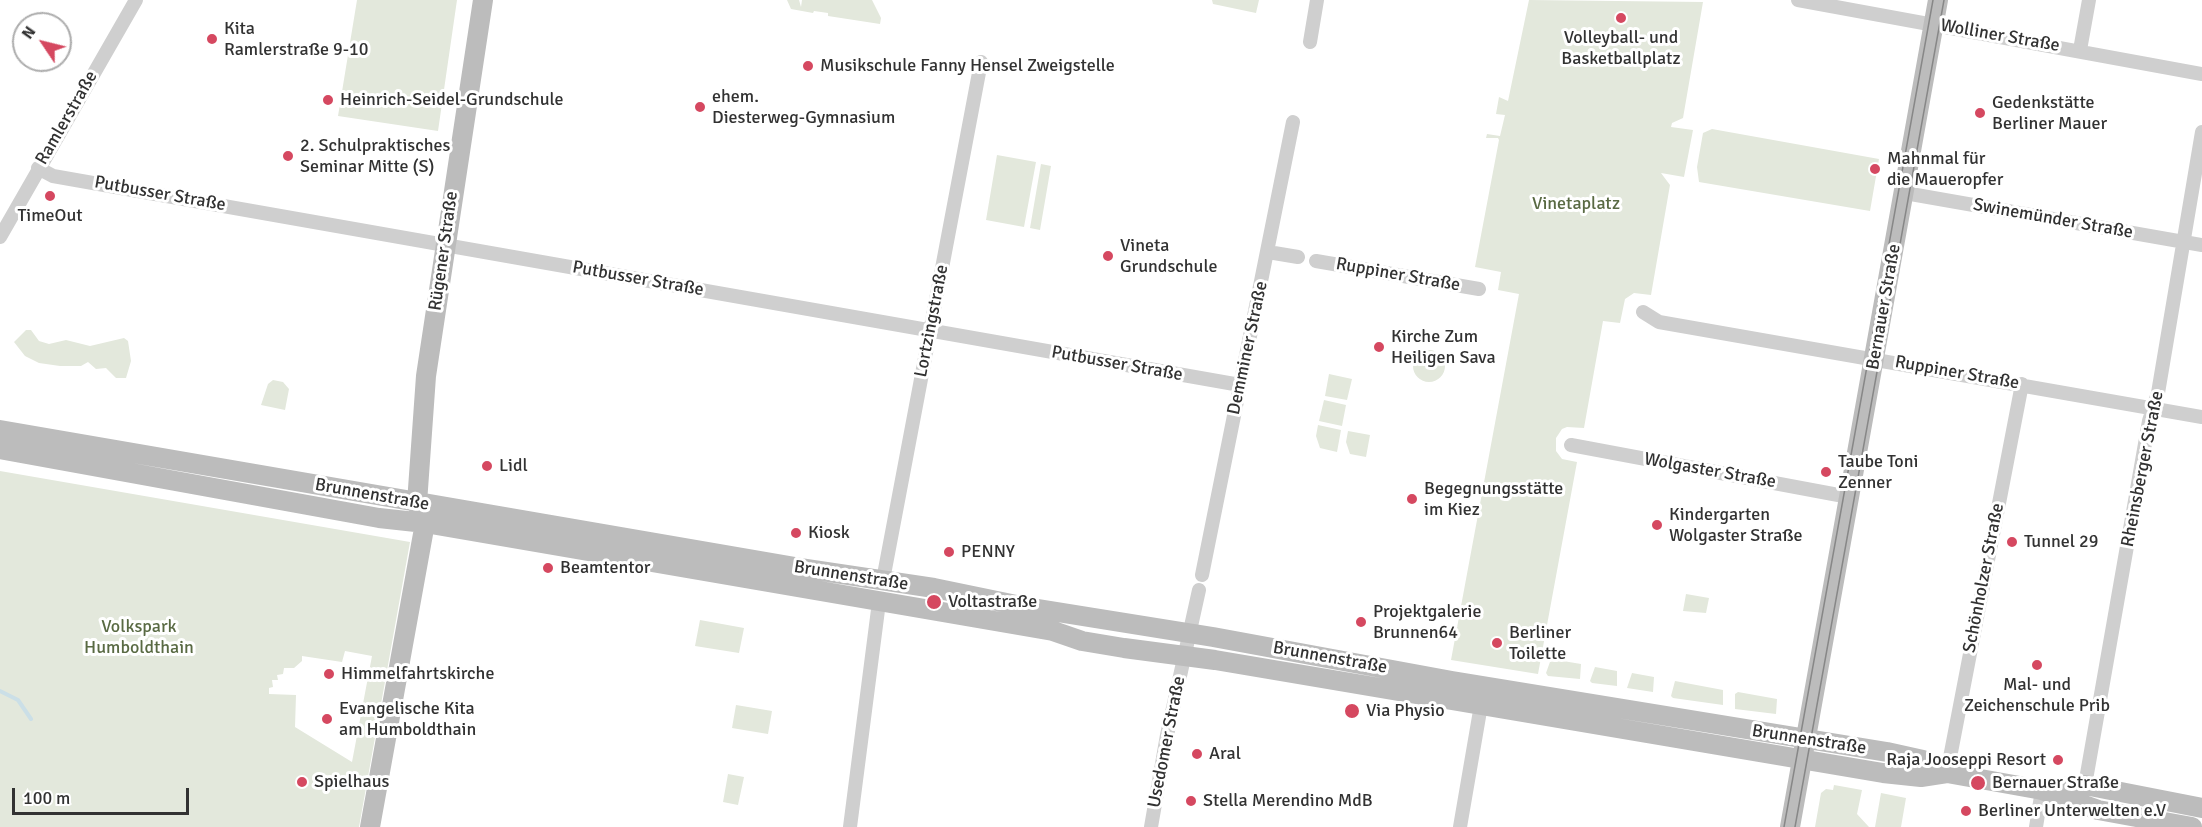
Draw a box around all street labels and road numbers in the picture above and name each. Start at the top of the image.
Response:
street label: Wolliner Straße [1939,15,2061,57]
street label: Ramlerstraße [31,67,103,169]
street label: Putbusser Straße [93,172,227,216]
street label: Rügener Straße [425,190,463,312]
street label: Swinemünder Straße [1971,194,2135,244]
street label: Bernauer Straße [1862,243,1906,371]
street label: Ruppiner Straße [1334,253,1462,297]
street label: Putbusser Straße [571,257,705,301]
street label: Lortzingstraße [911,263,953,379]
street label: Demminer Straße [1223,279,1273,417]
street label: Putbusser Straße [1050,342,1184,386]
street label: Ruppiner Straße [1893,351,2021,395]
street label: Rheinsberger Straße [2117,389,2169,549]
street label: Wolgaster Straße [1642,449,1778,493]
street label: Brunnenstraße [313,474,431,516]
street label: Schönholzer Straße [1959,501,2009,655]
street label: Brunnenstraße [792,556,910,596]
street label: Brunnenstraße [1271,637,1389,679]
street label: Usedomer Straße [1144,674,1190,810]
street label: Brunnenstraße [1750,720,1868,760]

